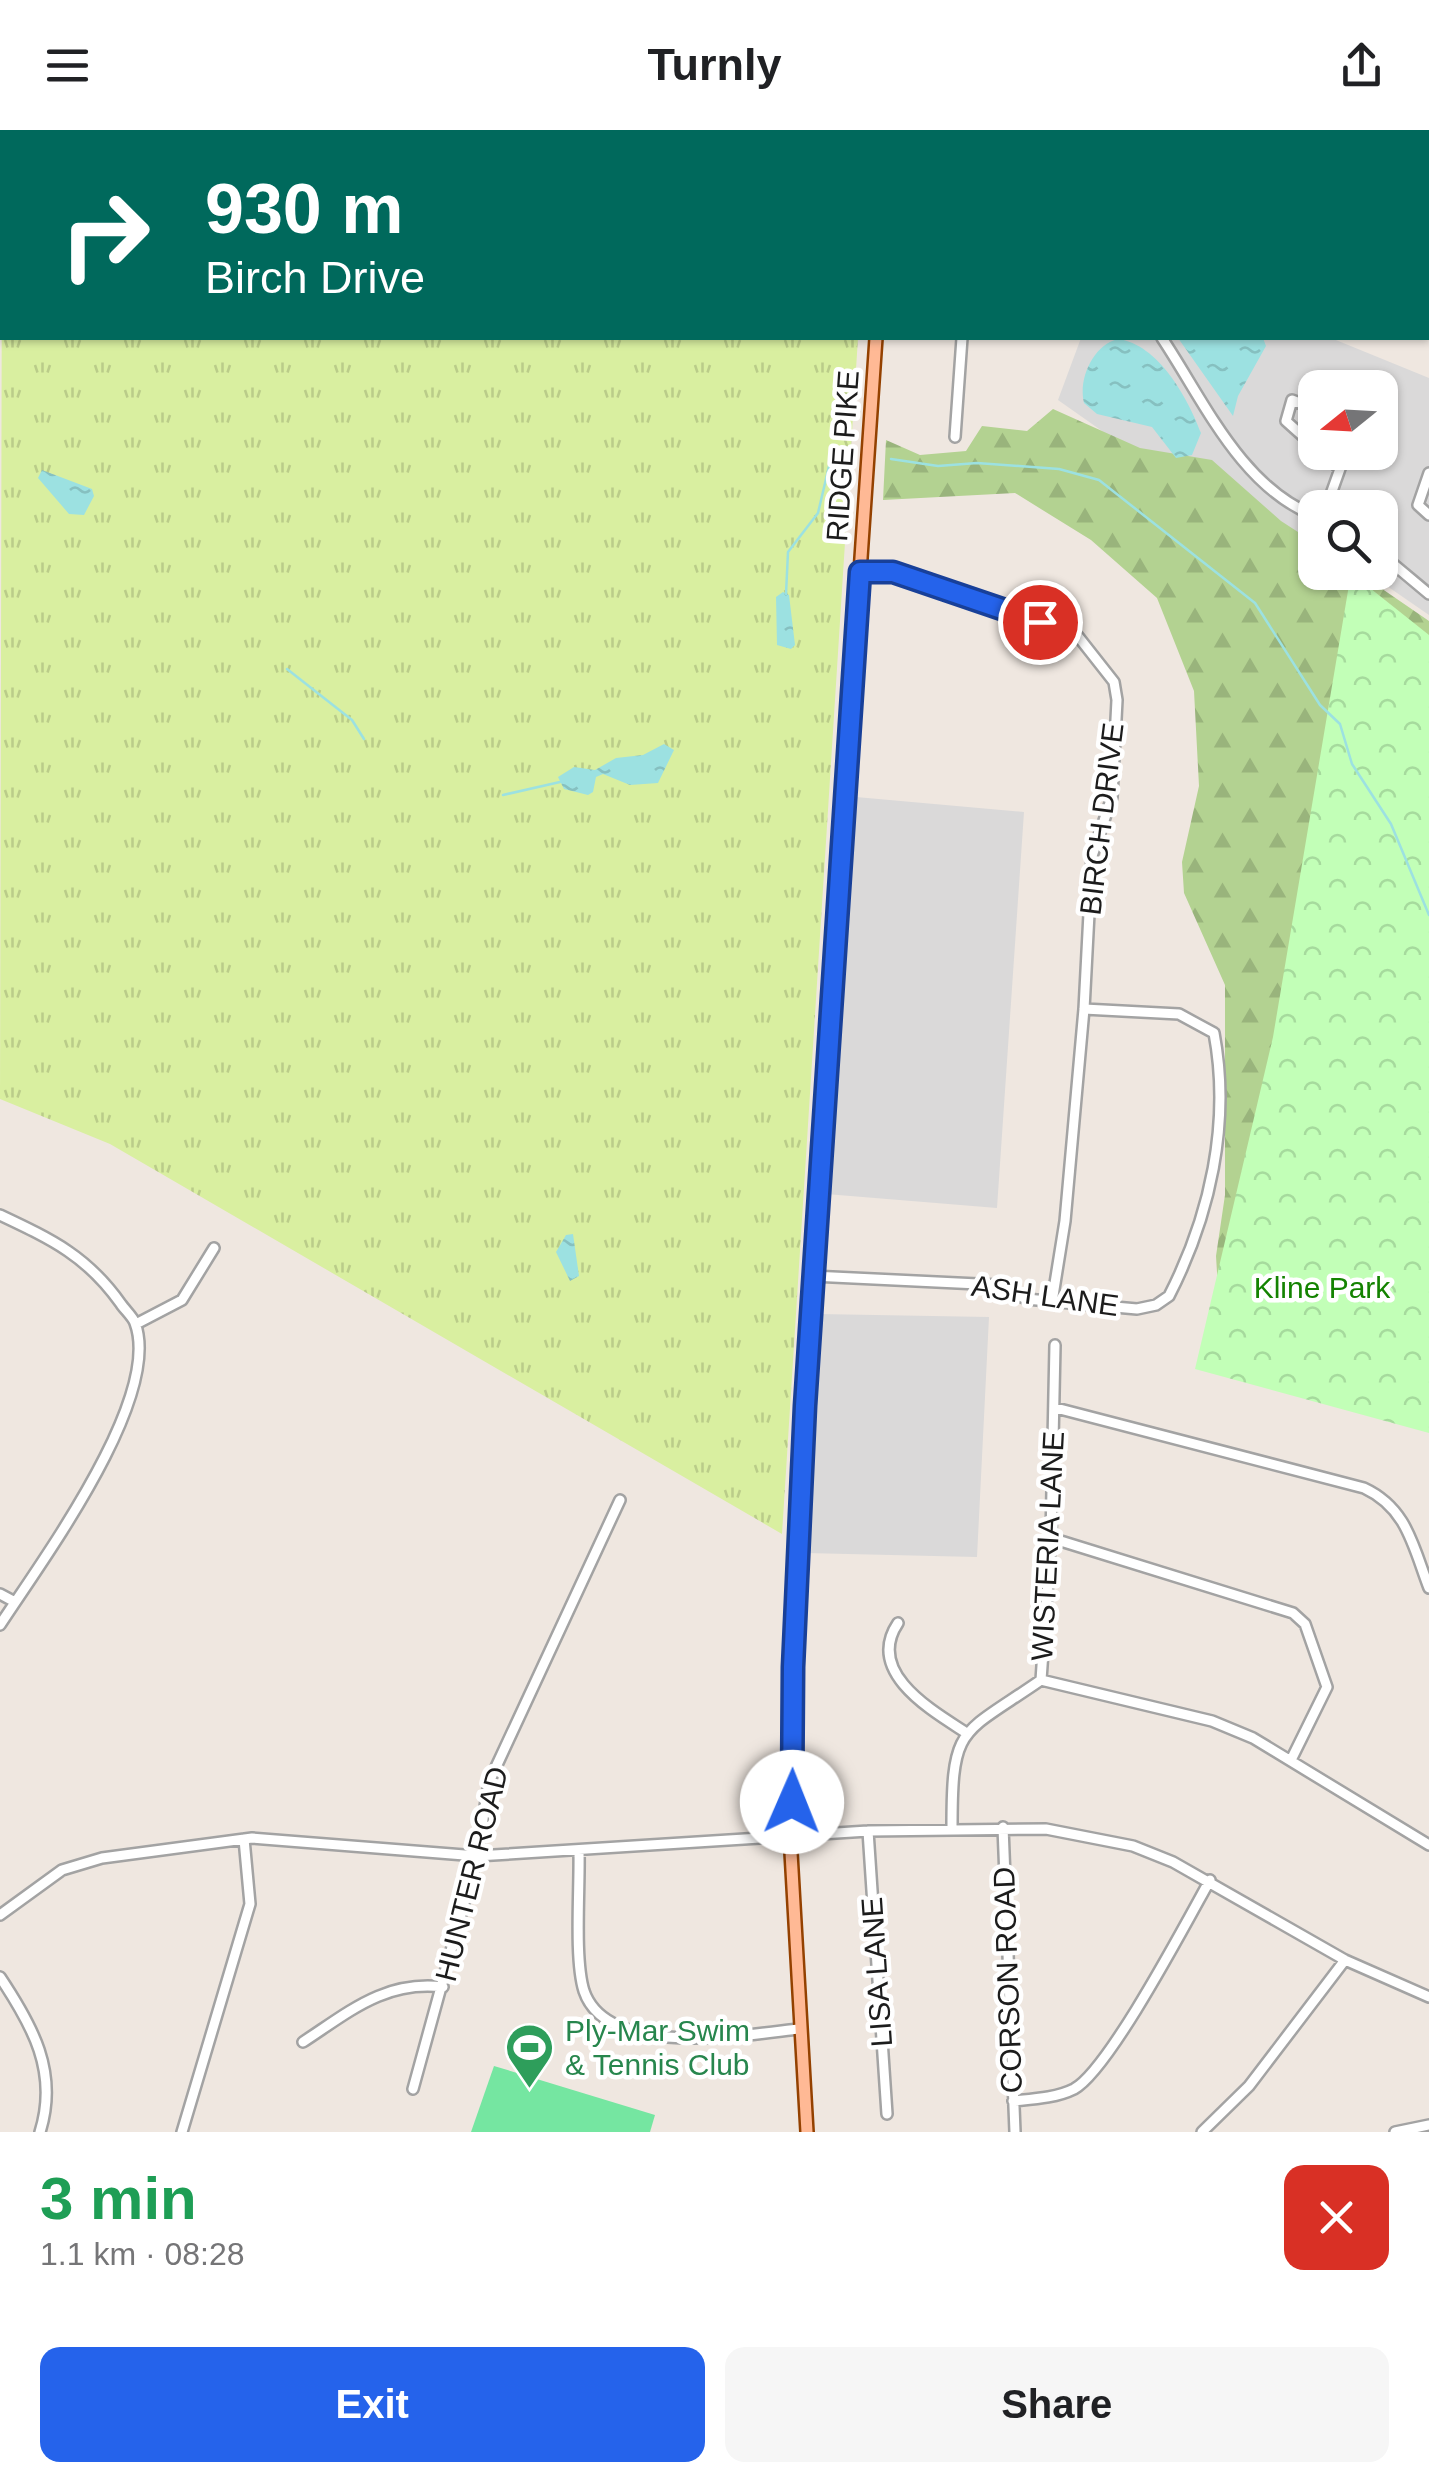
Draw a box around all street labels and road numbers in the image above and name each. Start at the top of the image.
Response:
street label: RIDGE PIKE [820,369,865,543]
street label: BIRCH DRIVE [1073,721,1130,917]
street label: ASH LANE [969,1269,1121,1322]
street label: WISTERIA LANE [1025,1430,1070,1662]
street label: HUNTER ROAD [429,1763,514,1985]
street label: CORSON ROAD [987,1866,1028,2094]
street label: LISA LANE [855,1896,898,2048]

